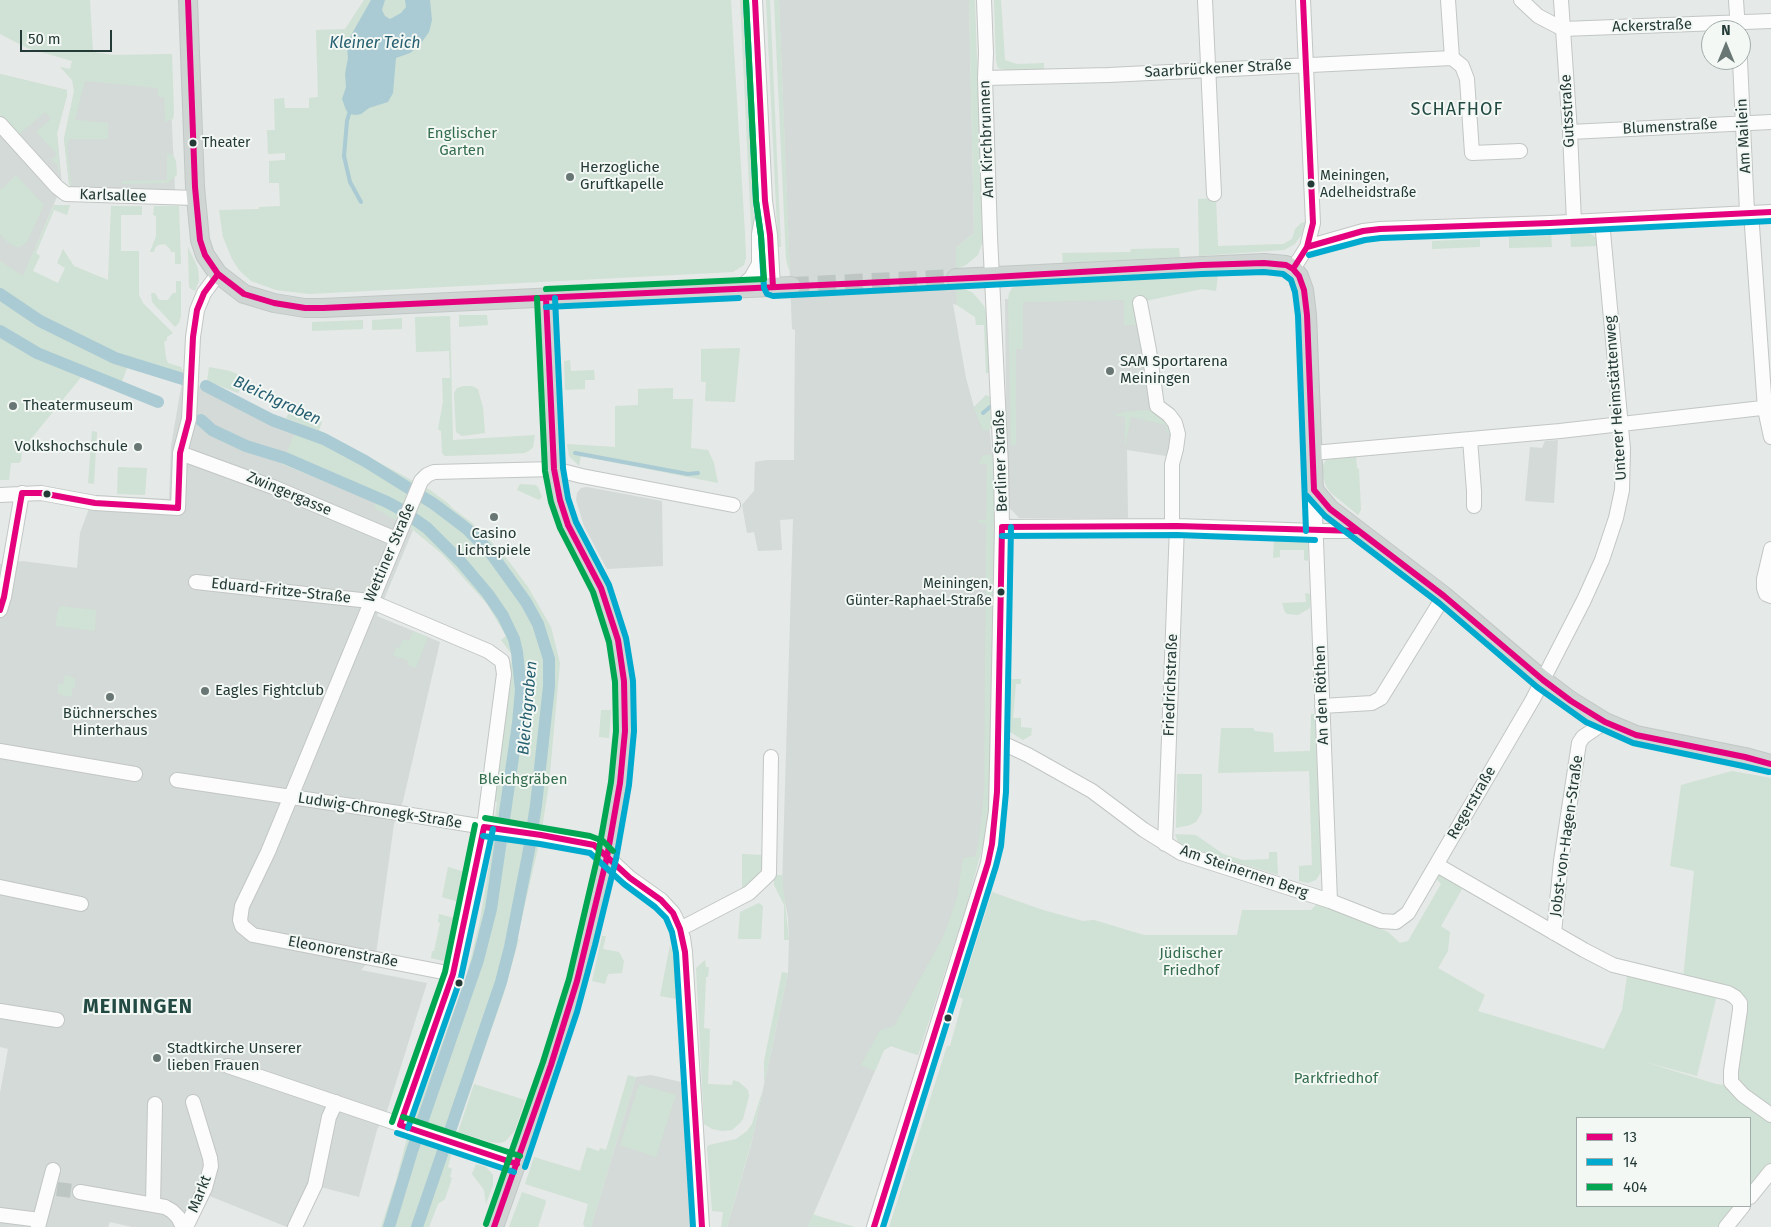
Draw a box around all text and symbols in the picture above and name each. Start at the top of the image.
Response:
street label: Ackerstraße [1612,16,1692,36]
scale bar [22,20,115,52]
north arrow [1701,20,1751,70]
text: N [1721,22,1731,39]
text: 50 m [28,30,61,48]
water label: Kleiner Teich [329,34,421,54]
street label: Saarbrückener Straße [1144,56,1292,82]
street label: Gutsstraße [1557,74,1579,148]
street label: Am Kirchbrunnen [976,80,998,198]
street label: Am Mailein [1733,98,1755,174]
district label: SCHAFHOF [1410,99,1504,121]
street label: Blumenstraße [1622,116,1718,138]
park label: Englischer Garten [427,125,497,160]
place label: Theater [202,135,250,151]
marker: Theater [188,138,198,148]
place label: Herzogliche Gruftkapelle [580,159,664,194]
place label: Meiningen, Adelheidstraße [1320,168,1416,200]
marker: Herzogliche Gruftkapelle [564,171,576,183]
marker: Meiningen, Adelheidstraße [1306,179,1316,189]
street label: Karlsallee [79,186,147,206]
street label: Unterer Heimstättenweg [1601,315,1631,481]
place label: SAM Sportarena Meiningen [1120,353,1228,388]
marker: SAM Sportarena Meiningen [1104,365,1116,377]
water label: Bleichgraben [230,372,324,430]
place label: Theatermuseum [23,397,133,415]
marker: Theatermuseum [7,400,19,412]
street label: Berliner Straße [990,409,1012,513]
place label: Volkshochschule [15,438,128,456]
marker: Volkshochschule [132,441,144,453]
street label: Zwingergasse [244,468,334,520]
unlabelled marker [42,489,52,499]
street label: Wettiner Straße [361,501,419,605]
marker: Casino Lichtspiele [488,511,500,523]
place label: Casino Lichtspiele [457,525,531,560]
street label: Eduard-Fritze-Straße [210,575,352,607]
place label: Meiningen, Günter-Raphael-Straße [846,576,992,608]
marker: Meiningen, Günter-Raphael-Straße [996,587,1006,597]
street label: Friedrichstraße [1160,633,1182,737]
street label: An den Röthen [1311,645,1333,745]
water label: Bleichgraben [514,660,542,756]
place label: Eagles Fightclub [215,682,324,700]
marker: Eagles Fightclub [199,685,211,697]
marker: Büchnersches Hinterhaus [104,691,116,703]
place label: Büchnersches Hinterhaus [63,705,157,740]
street label: Jobst-von-Hagen-Straße [1547,754,1587,918]
street label: Regerstraße [1444,763,1500,843]
park label: Bleichgräben [479,771,567,789]
street label: Ludwig-Chronegk-Straße [297,789,463,833]
street label: Am Steinernen Berg [1178,842,1310,902]
street label: Eleonorenstraße [286,932,400,972]
park label: Jüdischer Friedhof [1159,945,1223,980]
unlabelled marker [454,978,464,988]
district label: MEININGEN [82,995,194,1019]
unlabelled marker [943,1013,953,1023]
place label: Stadtkirche Unserer lieben Frauen [167,1040,302,1075]
marker: Stadtkirche Unserer lieben Frauen [151,1052,163,1064]
park label: Parkfriedhof [1294,1070,1378,1088]
legend [1576,1117,1751,1207]
text: 13 [1623,1128,1637,1146]
text: 14 [1623,1153,1637,1171]
street label: Markt [184,1173,216,1215]
text: 404 [1623,1178,1647,1196]

